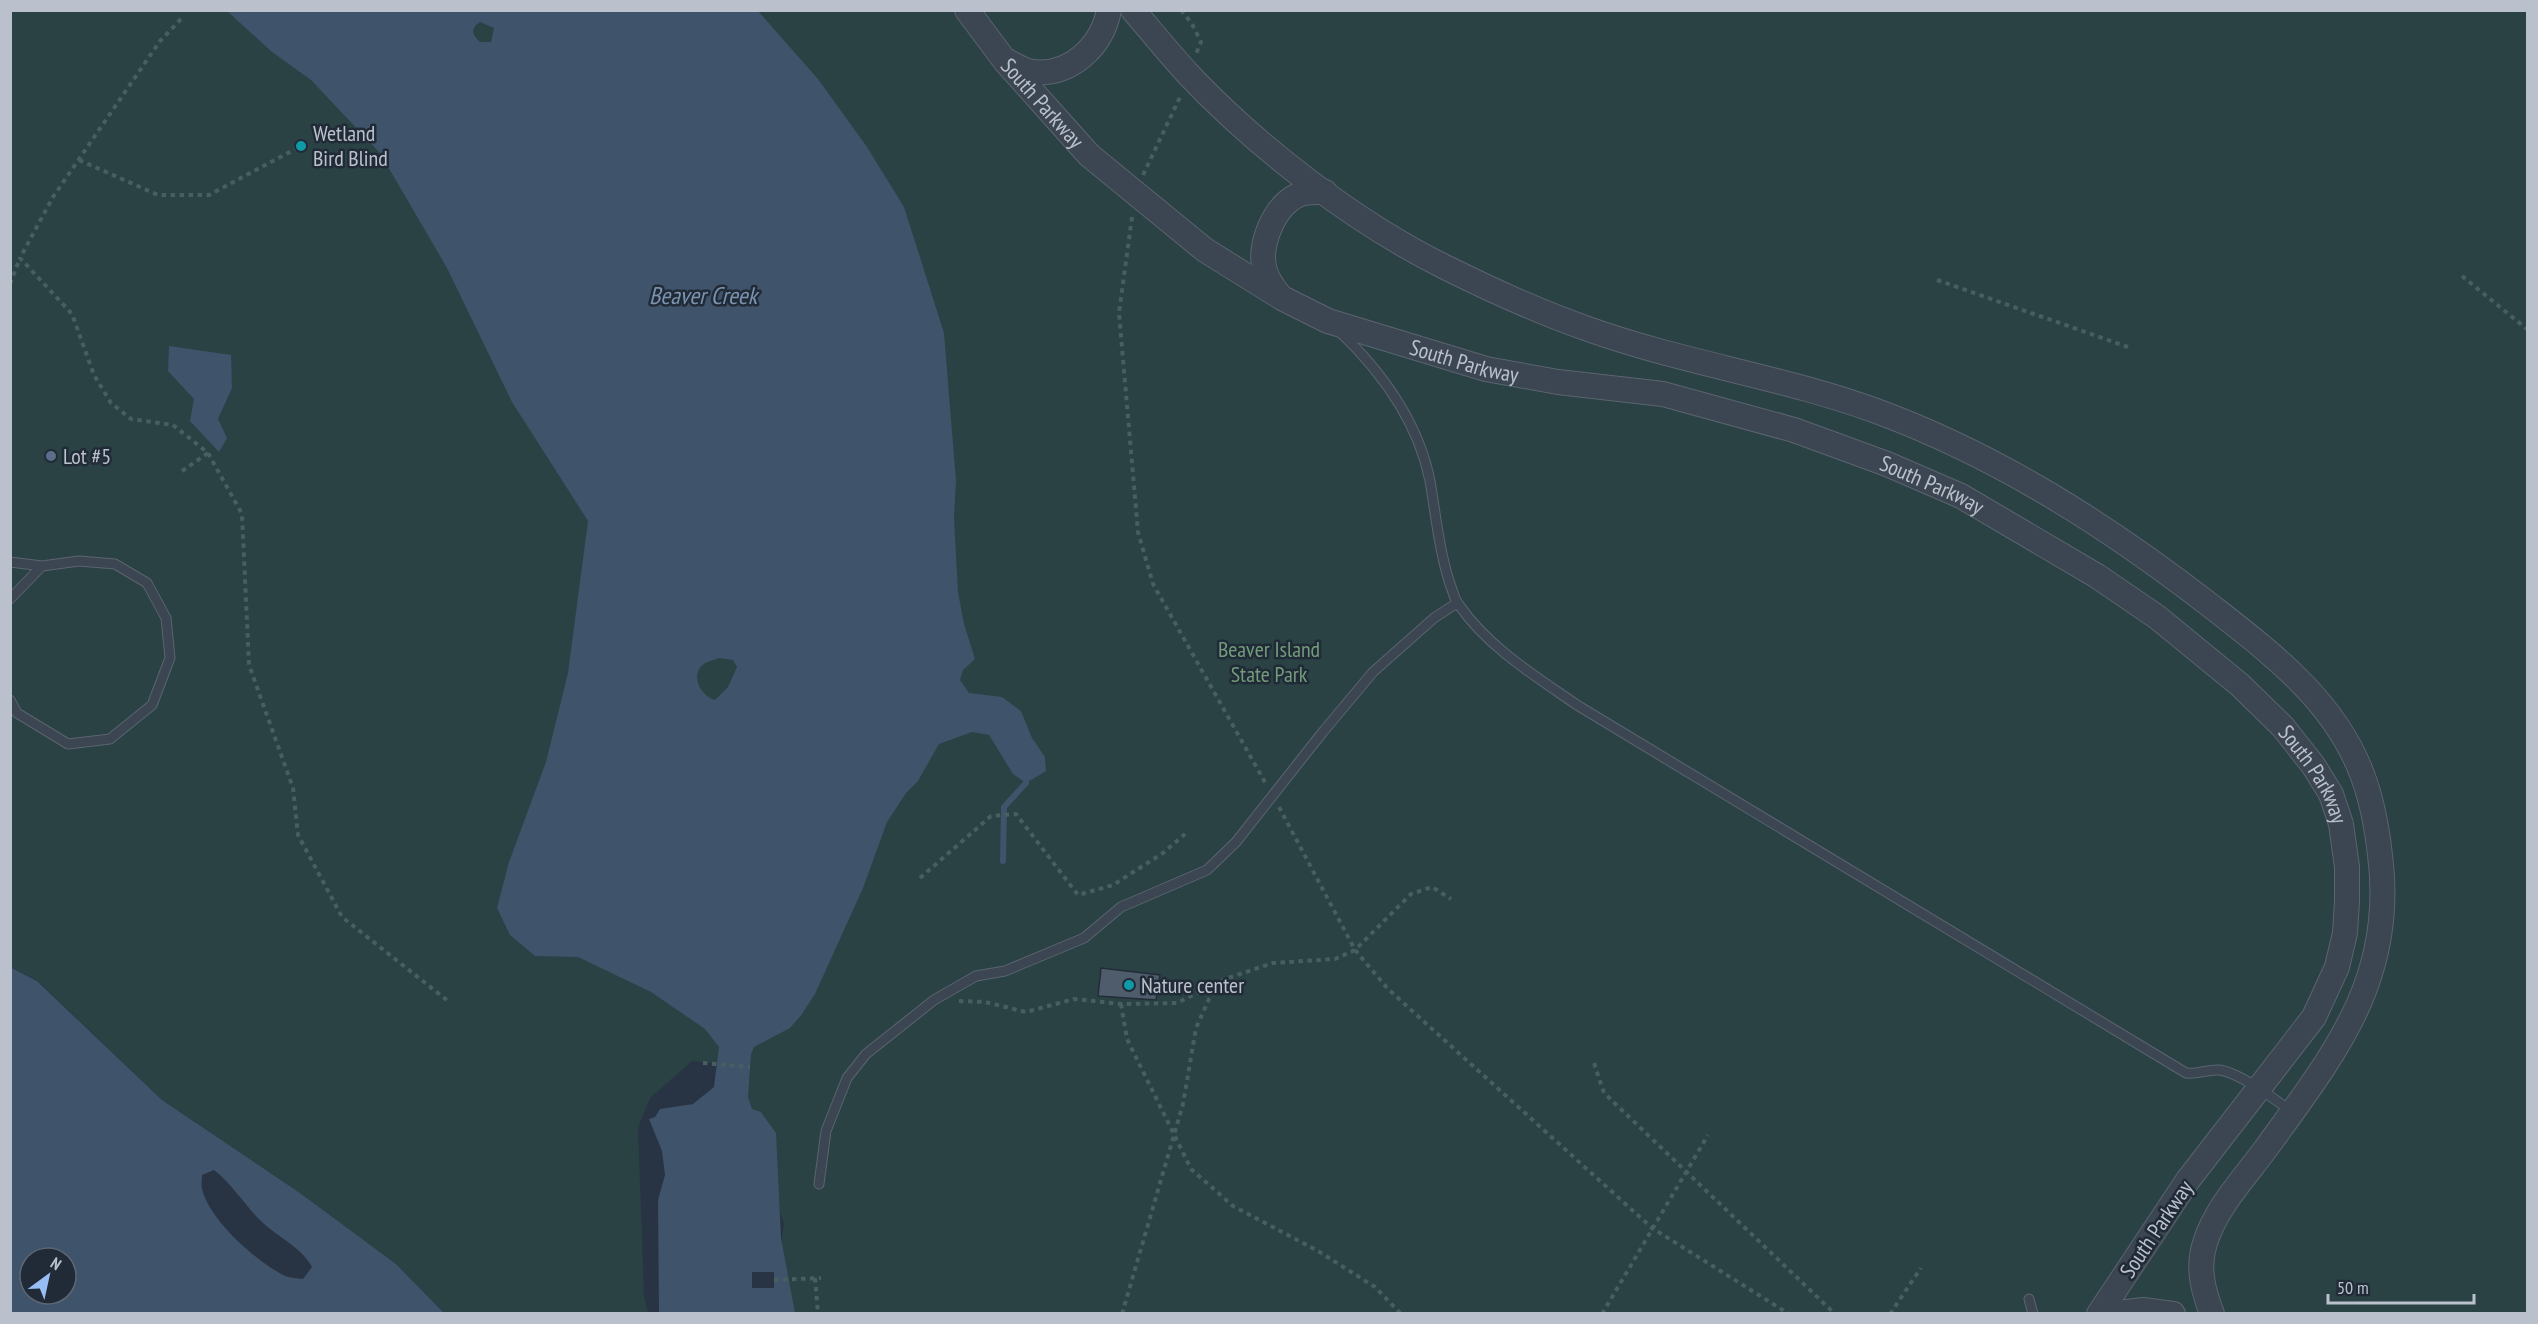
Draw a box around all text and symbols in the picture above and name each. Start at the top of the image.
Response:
street label: South Parkway [995,52,1091,155]
place label: Wetland Bird Blind [313,119,388,172]
marker: Wetland Bird Blind [294,139,308,153]
water label: Beaver Creek [649,280,760,311]
street label: South Parkway [1407,333,1522,389]
place label: Lot #5 [63,442,111,470]
marker: Lot #5 [44,449,58,463]
street label: South Parkway [1876,449,1990,521]
park label: Beaver Island State Park [1218,635,1320,688]
street label: South Parkway [2273,719,2354,828]
place label: Nature center [1141,971,1244,999]
marker: Nature center [1122,978,1136,992]
street label: South Parkway [2113,1174,2199,1283]
north arrow [18,1246,78,1306]
text: N [47,1253,65,1274]
scale bar [2328,1267,2474,1305]
text: 50 m [2337,1276,2369,1299]

